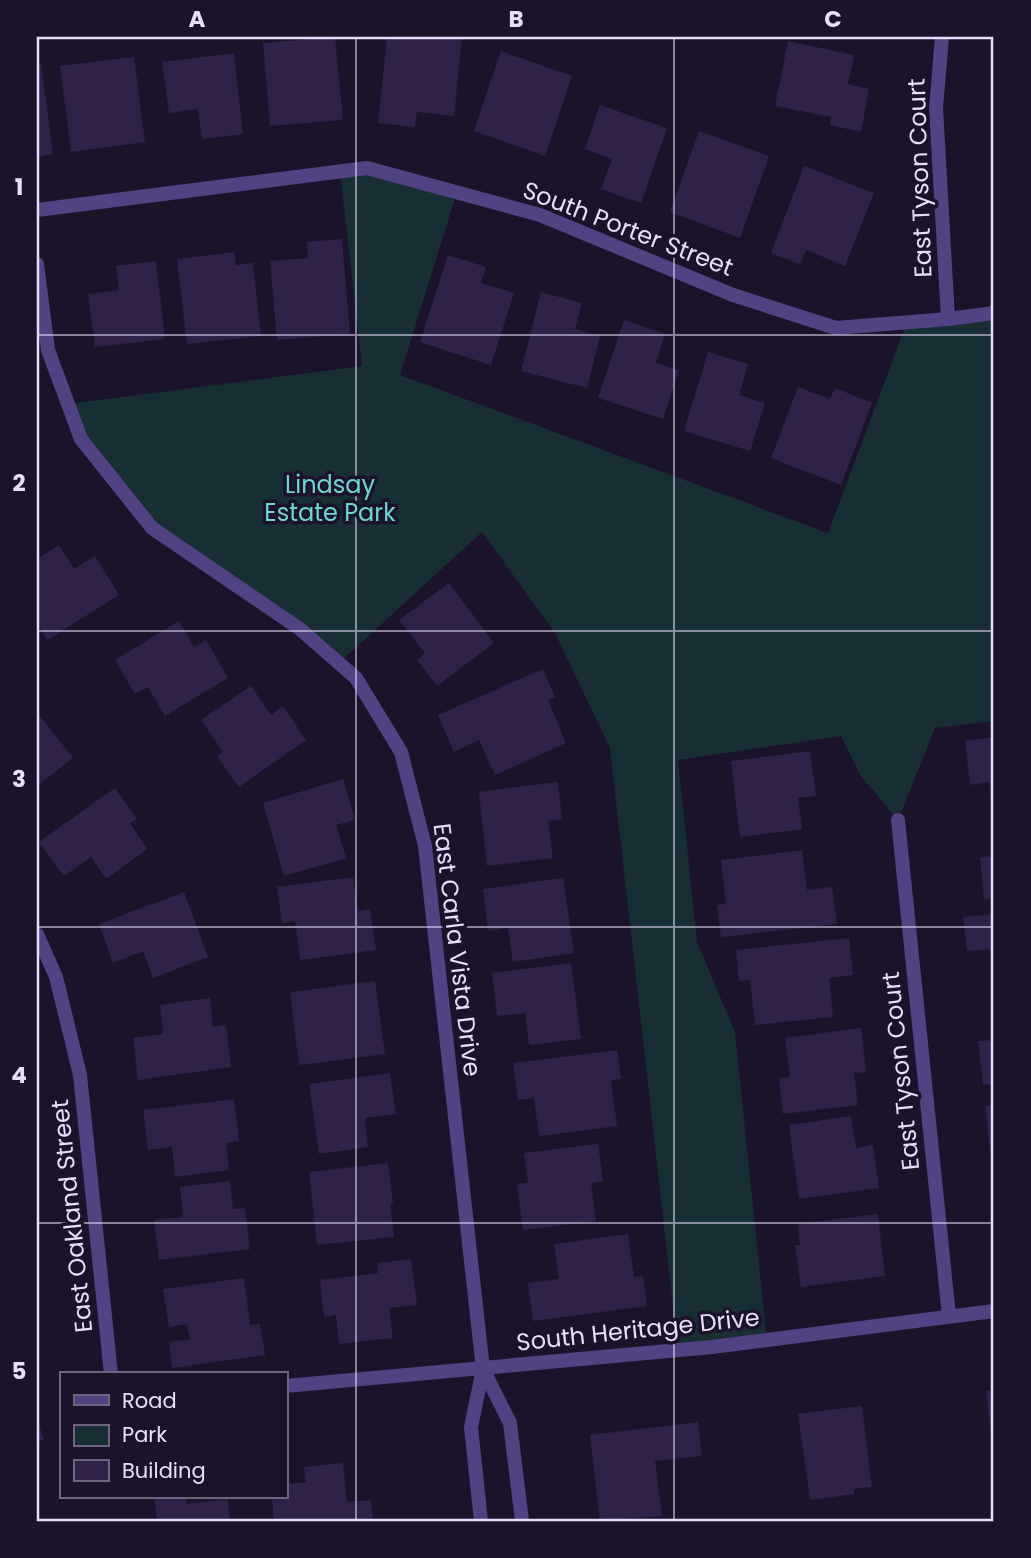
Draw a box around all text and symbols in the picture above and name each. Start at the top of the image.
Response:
text: A [189,3,206,35]
text: B [508,3,524,35]
text: C [824,3,842,35]
street label: East Tyson Court [900,78,939,278]
text: 1 [15,171,23,203]
street label: South Porter Street [518,173,738,284]
text: 2 [12,467,26,499]
park label: Lindsay Estate Park [264,468,396,529]
text: 3 [12,763,26,795]
street label: East Carla Vista Drive [426,822,489,1078]
street label: East Tyson Court [874,970,927,1172]
text: 4 [11,1059,27,1091]
street label: East Oakland Street [43,1098,100,1334]
street label: South Heritage Drive [515,1300,761,1359]
text: 5 [12,1355,26,1387]
legend [60,1372,287,1498]
text: Road [122,1386,177,1415]
text: Park [122,1420,167,1449]
text: Building [122,1456,206,1485]

